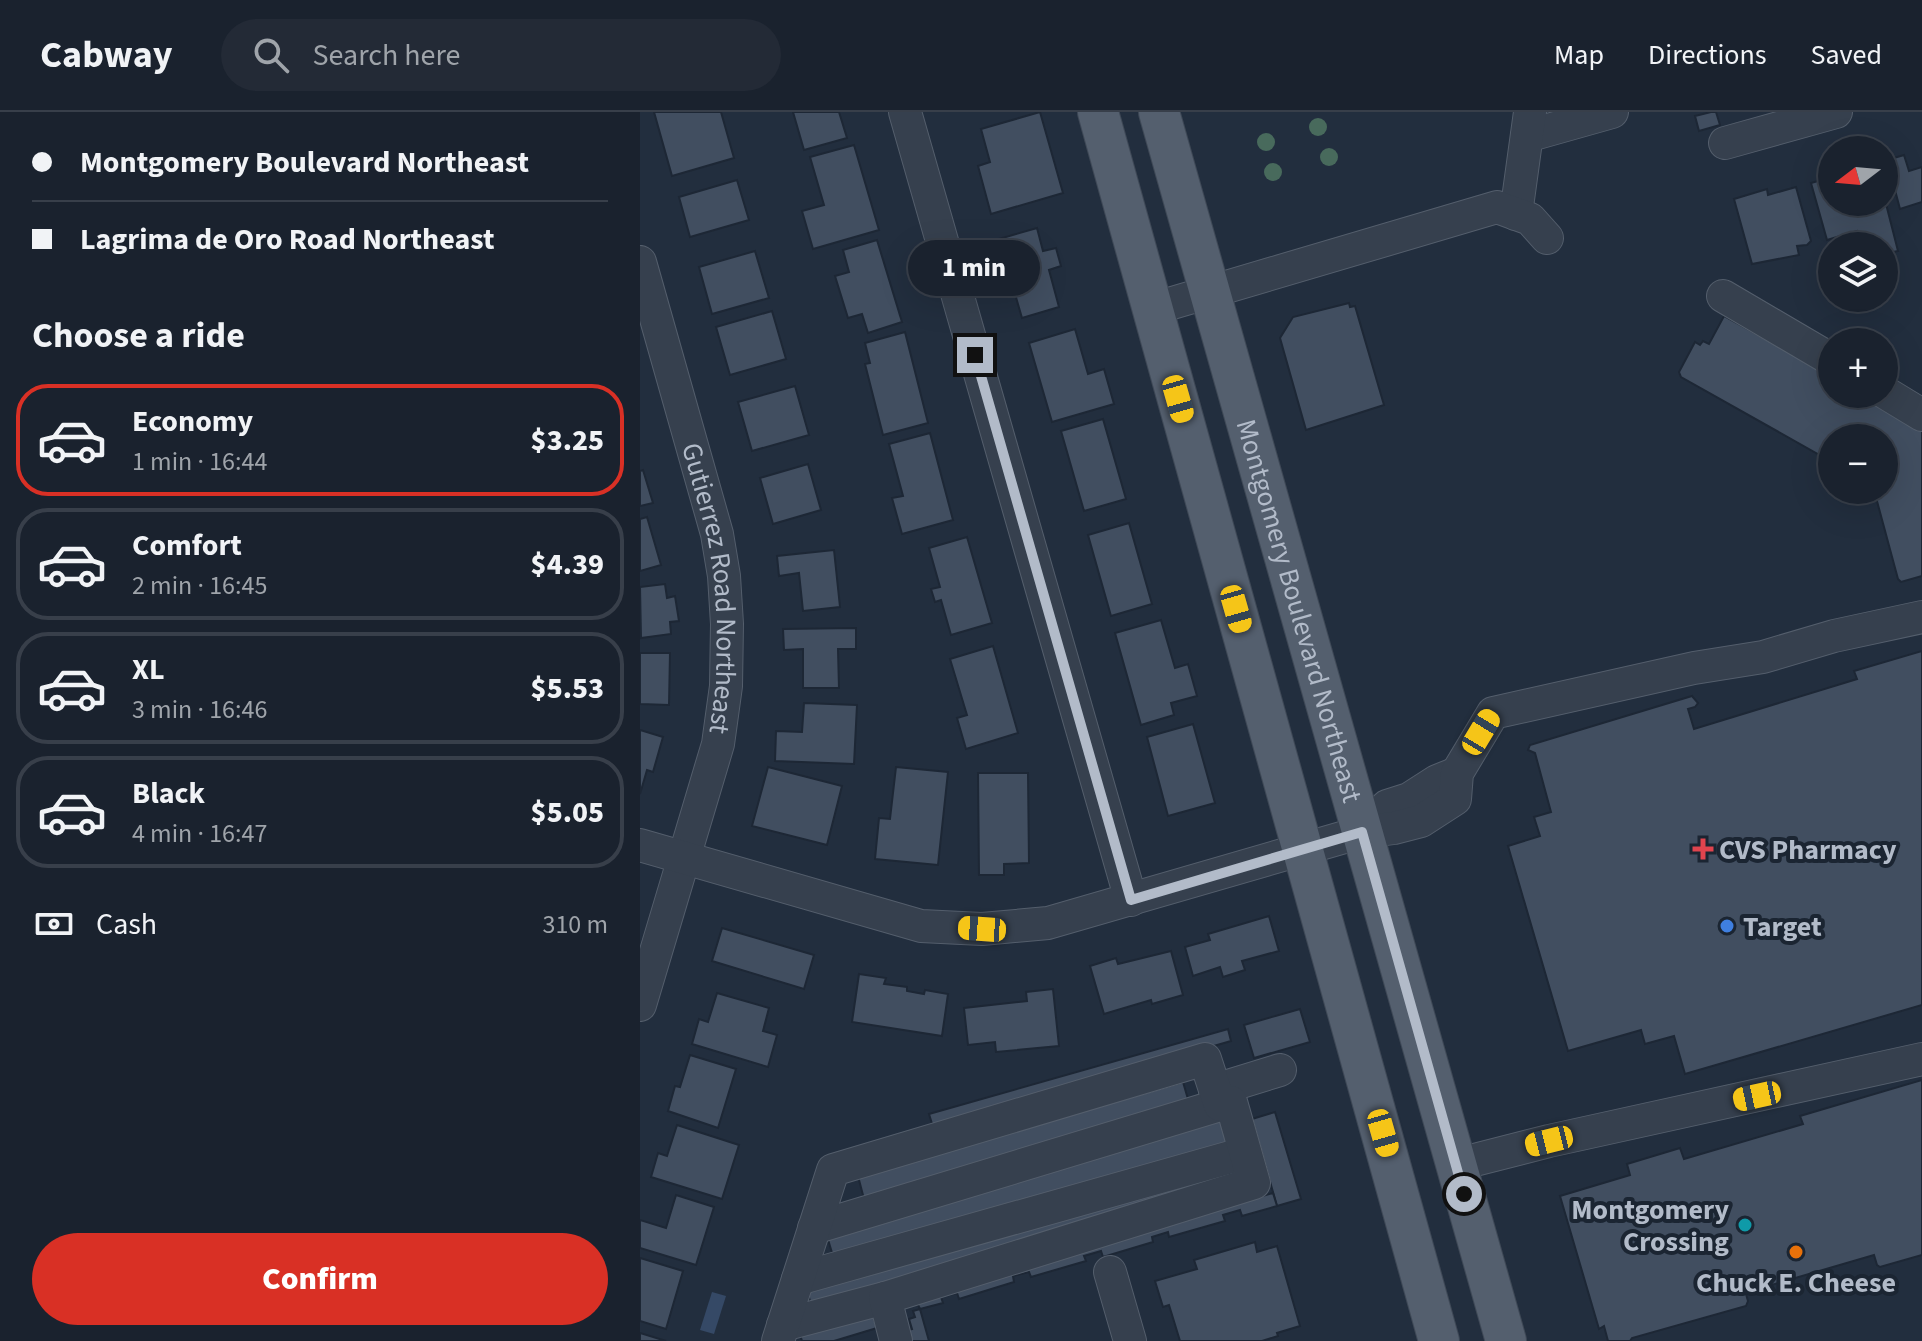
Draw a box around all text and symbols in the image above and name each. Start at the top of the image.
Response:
search box [221,19,781,91]
text: Cabway [40,28,173,82]
icon: search [249,33,293,77]
text: Search here [313,34,460,77]
text: Map [1554,35,1604,75]
text: Directions [1648,35,1767,75]
text: Saved [1811,35,1882,75]
north arrow [1818,136,1898,216]
map controls [1818,136,1898,504]
text: Montgomery Boulevard Northeast [80,141,529,184]
text: Lagrima de Oro Road Northeast [80,218,494,261]
button: layers [1818,232,1898,312]
callout: 1 min [909,239,1041,295]
text: 1 min [942,249,1006,286]
text: Choose a ride [32,310,245,361]
button: + [1818,328,1898,408]
route end [957,337,993,373]
car [1160,373,1196,425]
text: Economy [132,400,253,443]
icon: car [36,404,108,476]
street label: Montgomery Boulevard Northeast [1226,415,1372,808]
text: $3.25 [531,419,604,462]
button: − [1818,424,1898,504]
street label: Gutierrez Road Northeast [671,438,746,737]
text: 1 min · 16:44 [132,443,267,480]
text: Comfort [132,524,242,567]
icon: car [36,528,108,600]
text: $4.39 [531,543,604,586]
text: 2 min · 16:45 [132,567,267,604]
car [1218,583,1254,635]
text: XL [132,648,165,691]
icon: car [36,652,108,724]
text: $5.53 [531,667,604,710]
text: 3 min · 16:46 [132,691,267,728]
car [1458,705,1504,759]
text: Black [132,772,205,815]
icon: car [36,776,108,848]
text: $5.05 [531,791,604,834]
text: 4 min · 16:47 [132,815,267,852]
place label: CVS Pharmacy [1719,830,1897,870]
marker: CVS Pharmacy [1694,840,1712,858]
icon: cash [32,902,76,946]
text: Cash [96,903,157,946]
text: 310 m [542,906,608,943]
place label: Target [1743,907,1822,947]
car [957,915,1007,943]
marker: Target [1718,917,1736,935]
car [1731,1079,1783,1113]
car [1365,1107,1401,1159]
car [1523,1124,1575,1158]
route start [1446,1176,1482,1212]
place label: Montgomery Crossing [1571,1190,1729,1262]
marker: Montgomery Crossing [1736,1216,1754,1234]
button: Confirm [32,1233,608,1325]
marker: Chuck E. Cheese [1787,1243,1805,1261]
place label: Chuck E. Cheese [1696,1263,1896,1303]

